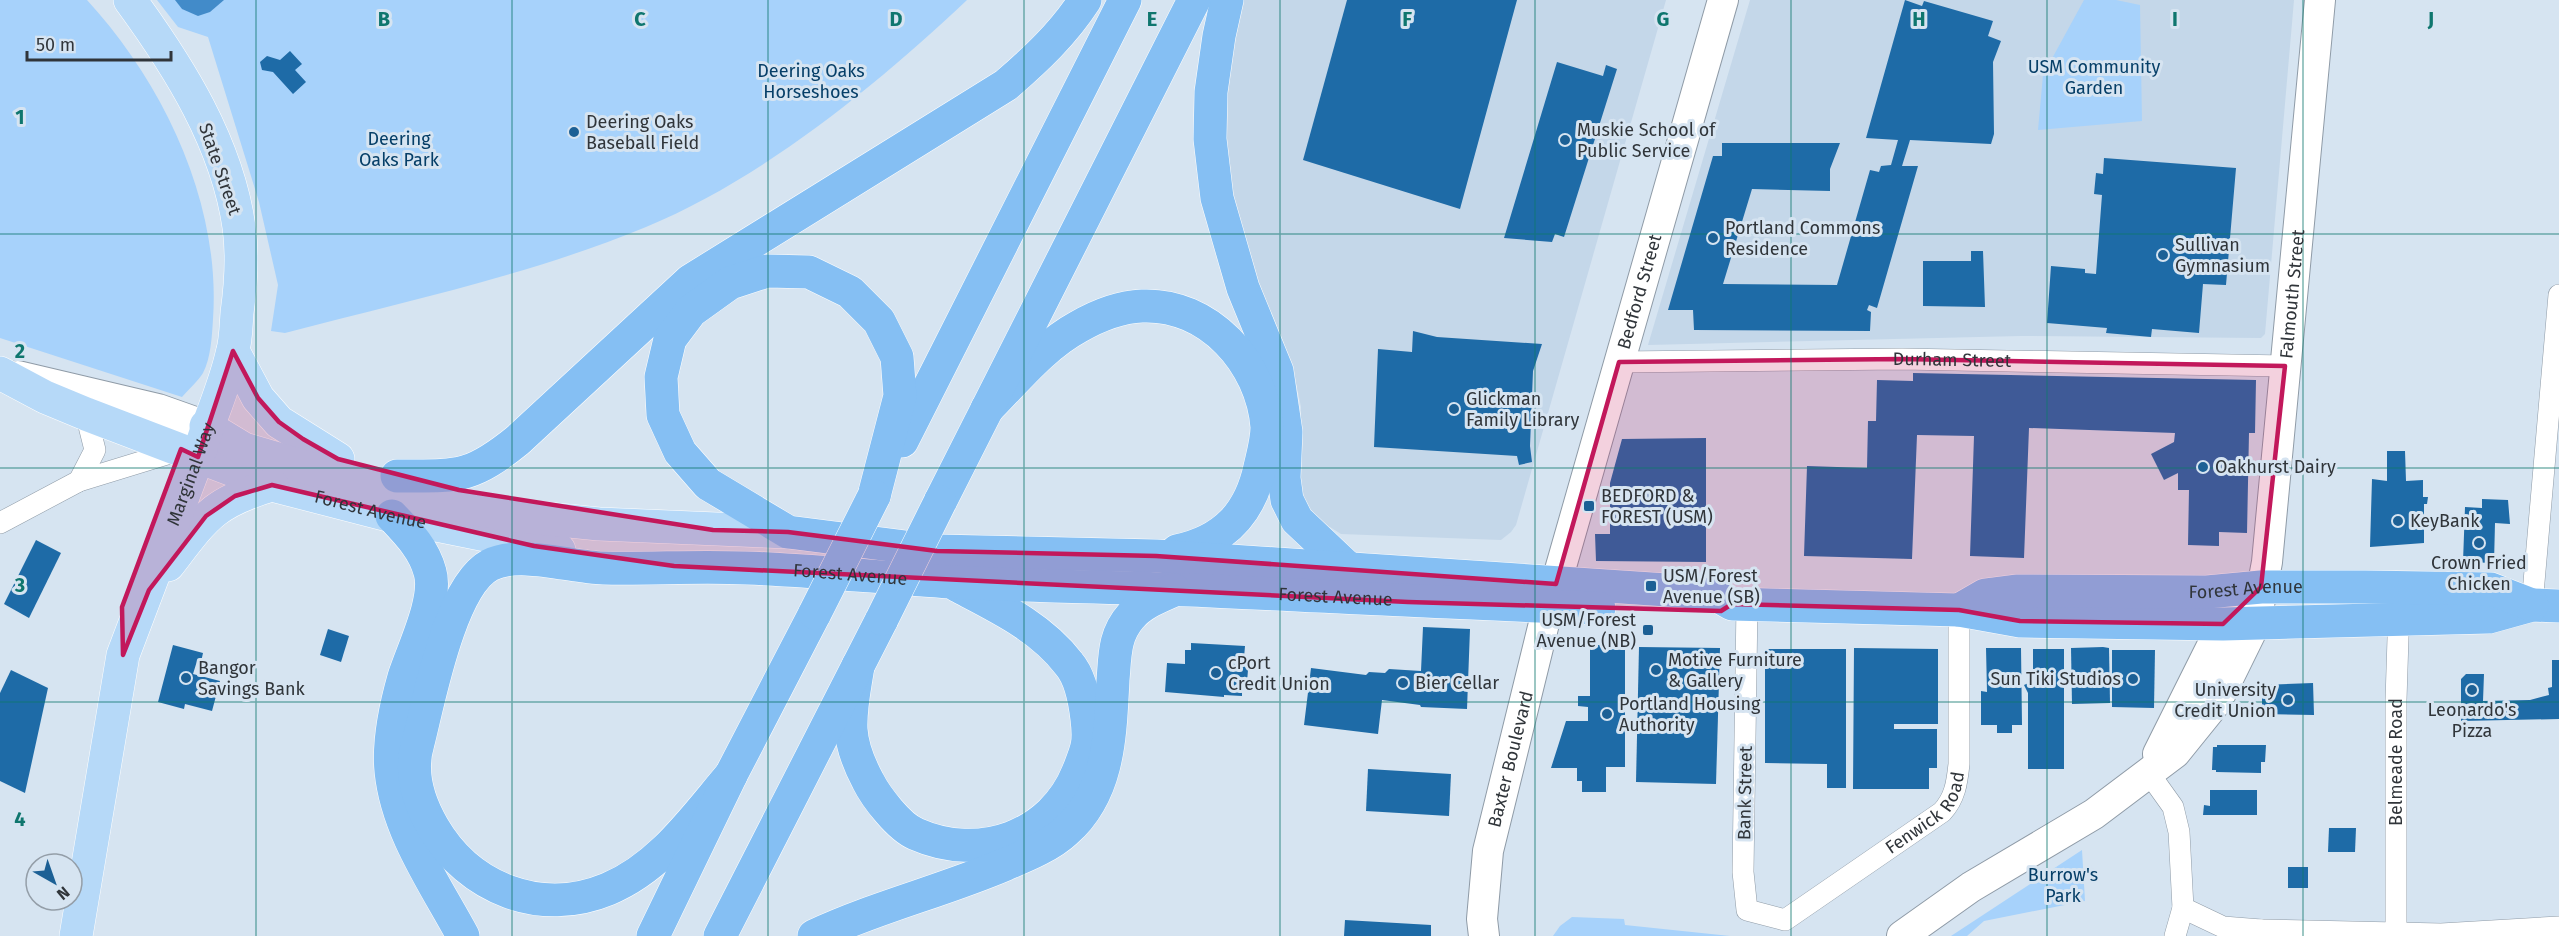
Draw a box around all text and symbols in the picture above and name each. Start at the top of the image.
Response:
text: B [378,7,390,31]
text: C [634,7,646,31]
text: D [889,7,903,31]
text: E [1147,7,1157,31]
text: F [1402,7,1412,31]
text: G [1657,7,1669,31]
text: H [1912,7,1926,31]
text: I [2172,7,2178,31]
text: J [2427,7,2434,31]
scale bar [27,24,171,62]
text: 50 m [36,34,75,56]
park label: USM Community Garden [2028,56,2160,99]
park label: Deering Oaks Horseshoes [757,60,865,103]
text: 1 [15,105,25,129]
place label: Deering Oaks Baseball Field [586,111,699,154]
place label: Muskie School of Public Service [1577,119,1717,162]
street label: State Street [194,120,246,218]
marker: Deering Oaks Baseball Field [567,125,581,139]
park label: Deering Oaks Park [359,128,440,171]
marker: Muskie School of Public Service [1558,133,1572,147]
place label: Portland Commons Residence [1725,217,1880,260]
street label: Falmouth Street [2275,228,2309,360]
street label: Bedford Street [1613,231,1667,352]
marker: Portland Commons Residence [1706,231,1720,245]
place label: Sullivan Gymnasium [2175,234,2270,277]
marker: Sullivan Gymnasium [2156,248,2170,262]
text: 2 [15,339,25,363]
street label: Durham Street [1893,348,2012,372]
place label: Glickman Family Library [1466,388,1580,431]
marker: Glickman Family Library [1447,402,1461,416]
street label: Marginal Way [162,420,220,529]
place label: Oakhurst Dairy [2215,456,2336,478]
marker: Oakhurst Dairy [2196,460,2210,474]
street label: Forest Avenue [312,485,428,534]
place label: BEDFORD & FOREST (USM) [1601,485,1713,528]
marker: BEDFORD & FOREST (USM) [1582,499,1596,513]
place label: KeyBank [2410,510,2480,532]
marker: KeyBank [2391,514,2405,528]
marker: Crown Fried Chicken [2472,536,2486,550]
place label: Crown Fried Chicken [2431,552,2527,595]
street label: Forest Avenue [792,559,908,590]
place label: USM/Forest Avenue (SB) [1663,565,1760,608]
text: 3 [14,573,25,597]
street label: Forest Avenue [2188,576,2303,603]
marker: USM/Forest Avenue (SB) [1644,579,1658,593]
street label: Forest Avenue [1278,583,1393,611]
place label: USM/Forest Avenue (NB) [1537,609,1636,652]
marker: USM/Forest Avenue (NB) [1641,623,1655,637]
place label: Motive Furniture & Gallery [1668,649,1802,692]
place label: cPort Credit Union [1228,652,1330,695]
place label: Bangor Savings Bank [198,657,306,700]
marker: Motive Furniture & Gallery [1649,663,1663,677]
marker: cPort Credit Union [1209,666,1223,680]
place label: Sun Tiki Studios [1990,668,2121,690]
marker: Bangor Savings Bank [179,671,193,685]
place label: Bier Cellar [1415,672,1499,694]
marker: Sun Tiki Studios [2126,672,2140,686]
marker: Bier Cellar [1396,676,1410,690]
place label: University Credit Union [2174,679,2276,722]
marker: Leonardo's Pizza [2465,683,2479,697]
street label: Baxter Boulevard [1483,689,1538,830]
place label: Portland Housing Authority [1619,693,1761,736]
marker: University Credit Union [2281,693,2295,707]
street label: Belmeade Road [2385,698,2407,826]
place label: Leonardo's Pizza [2428,699,2516,742]
marker: Portland Housing Authority [1600,707,1614,721]
street label: Bank Street [1733,745,1757,840]
street label: Fenwick Road [1881,770,1969,859]
text: 4 [14,807,26,831]
north arrow [24,852,84,912]
park label: Burrow's Park [2028,864,2098,907]
text: N [53,882,73,904]

